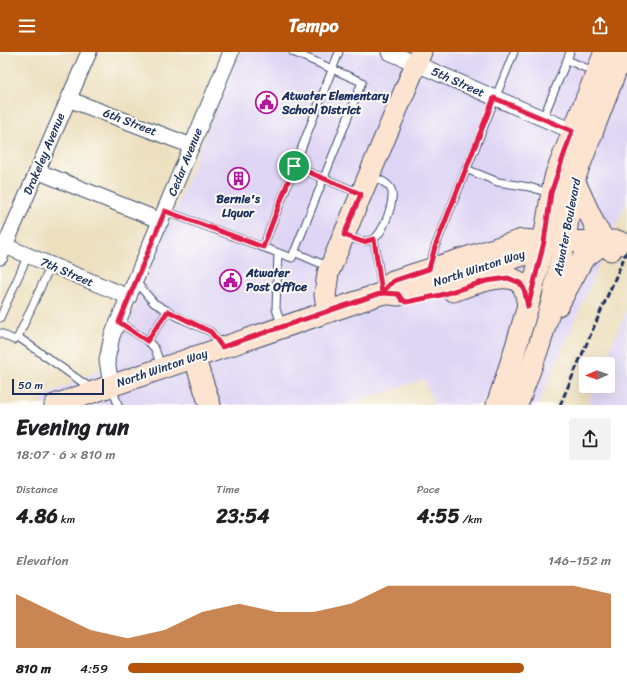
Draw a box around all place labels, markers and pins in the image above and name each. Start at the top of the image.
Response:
place label: Atwater Elementary School District [281,85,389,121]
public building icon: Atwater Elementary School District [254,90,280,116]
pin [277,149,311,183]
building icon: Bernie's Liquor [225,165,251,191]
place label: Bernie's Liquor [216,188,261,224]
place label: Atwater Post Office [245,262,308,298]
public building icon: Atwater Post Office [217,267,243,293]

